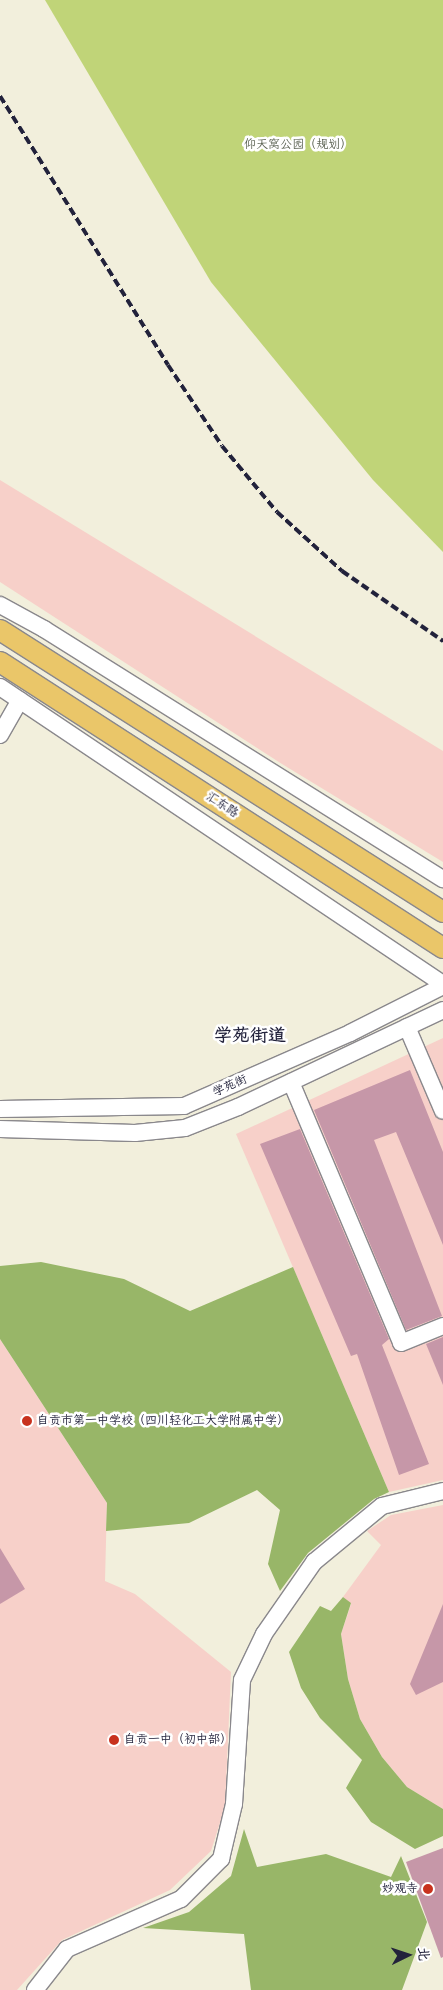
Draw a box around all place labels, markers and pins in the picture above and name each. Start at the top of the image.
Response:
place label: 自贡市第一中学校（四川轻化工大学附属中学） [37,1414,289,1428]
marker: 自贡市第一中学校（四川轻化工大学附属中学） [21,1415,33,1427]
place label: 自贡一中（初中部） [124,1733,232,1747]
marker: 自贡一中（初中部） [108,1734,120,1746]
place label: 妙观寺 [382,1882,418,1896]
marker: 妙观寺 [422,1883,434,1895]

